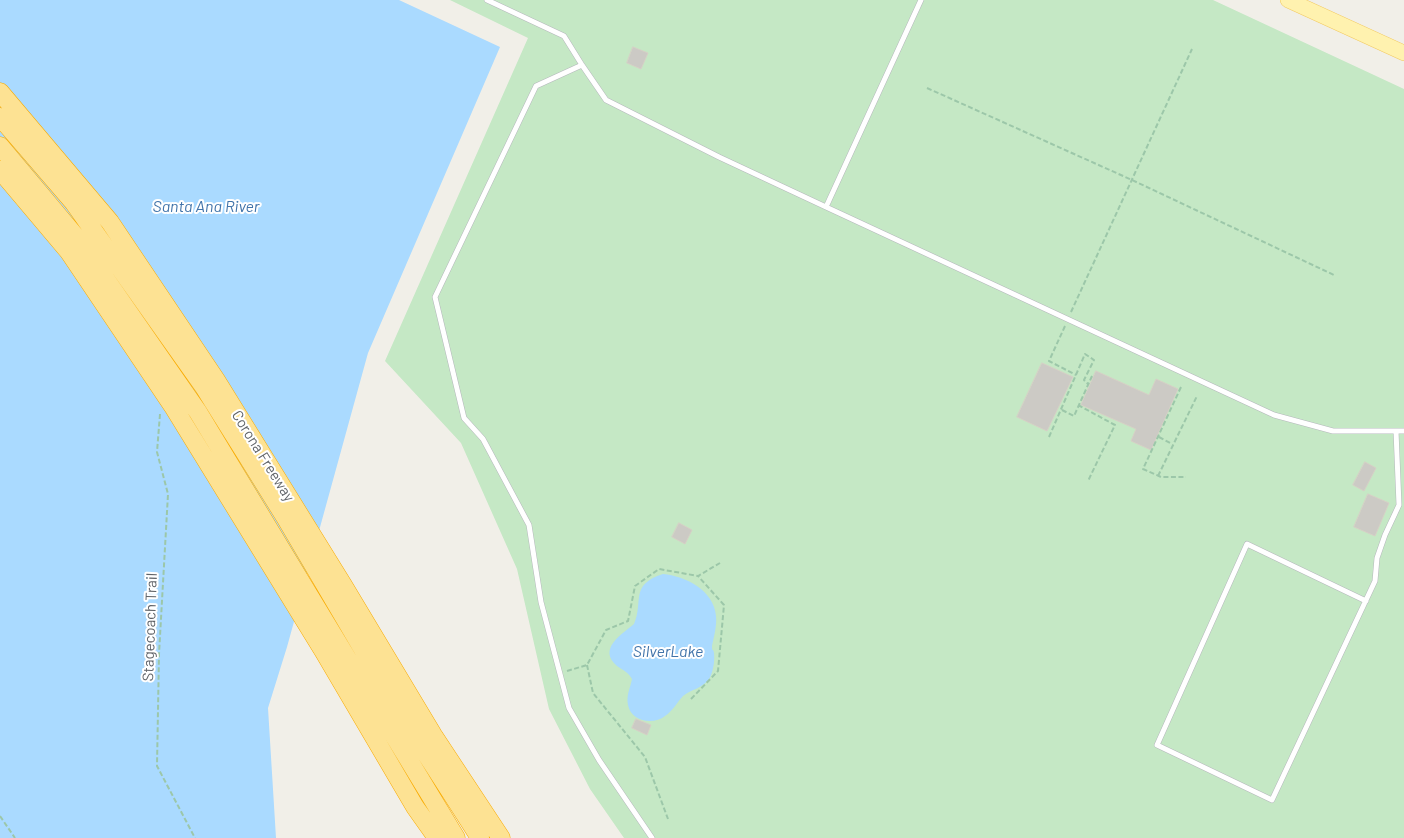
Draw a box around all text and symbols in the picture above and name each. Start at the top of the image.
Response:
water label: Santa Ana River [153,197,259,217]
street label: Corona Freeway [228,407,298,505]
street label: Stagecoach Trail [139,572,161,682]
water label: SilverLake [633,642,703,662]

